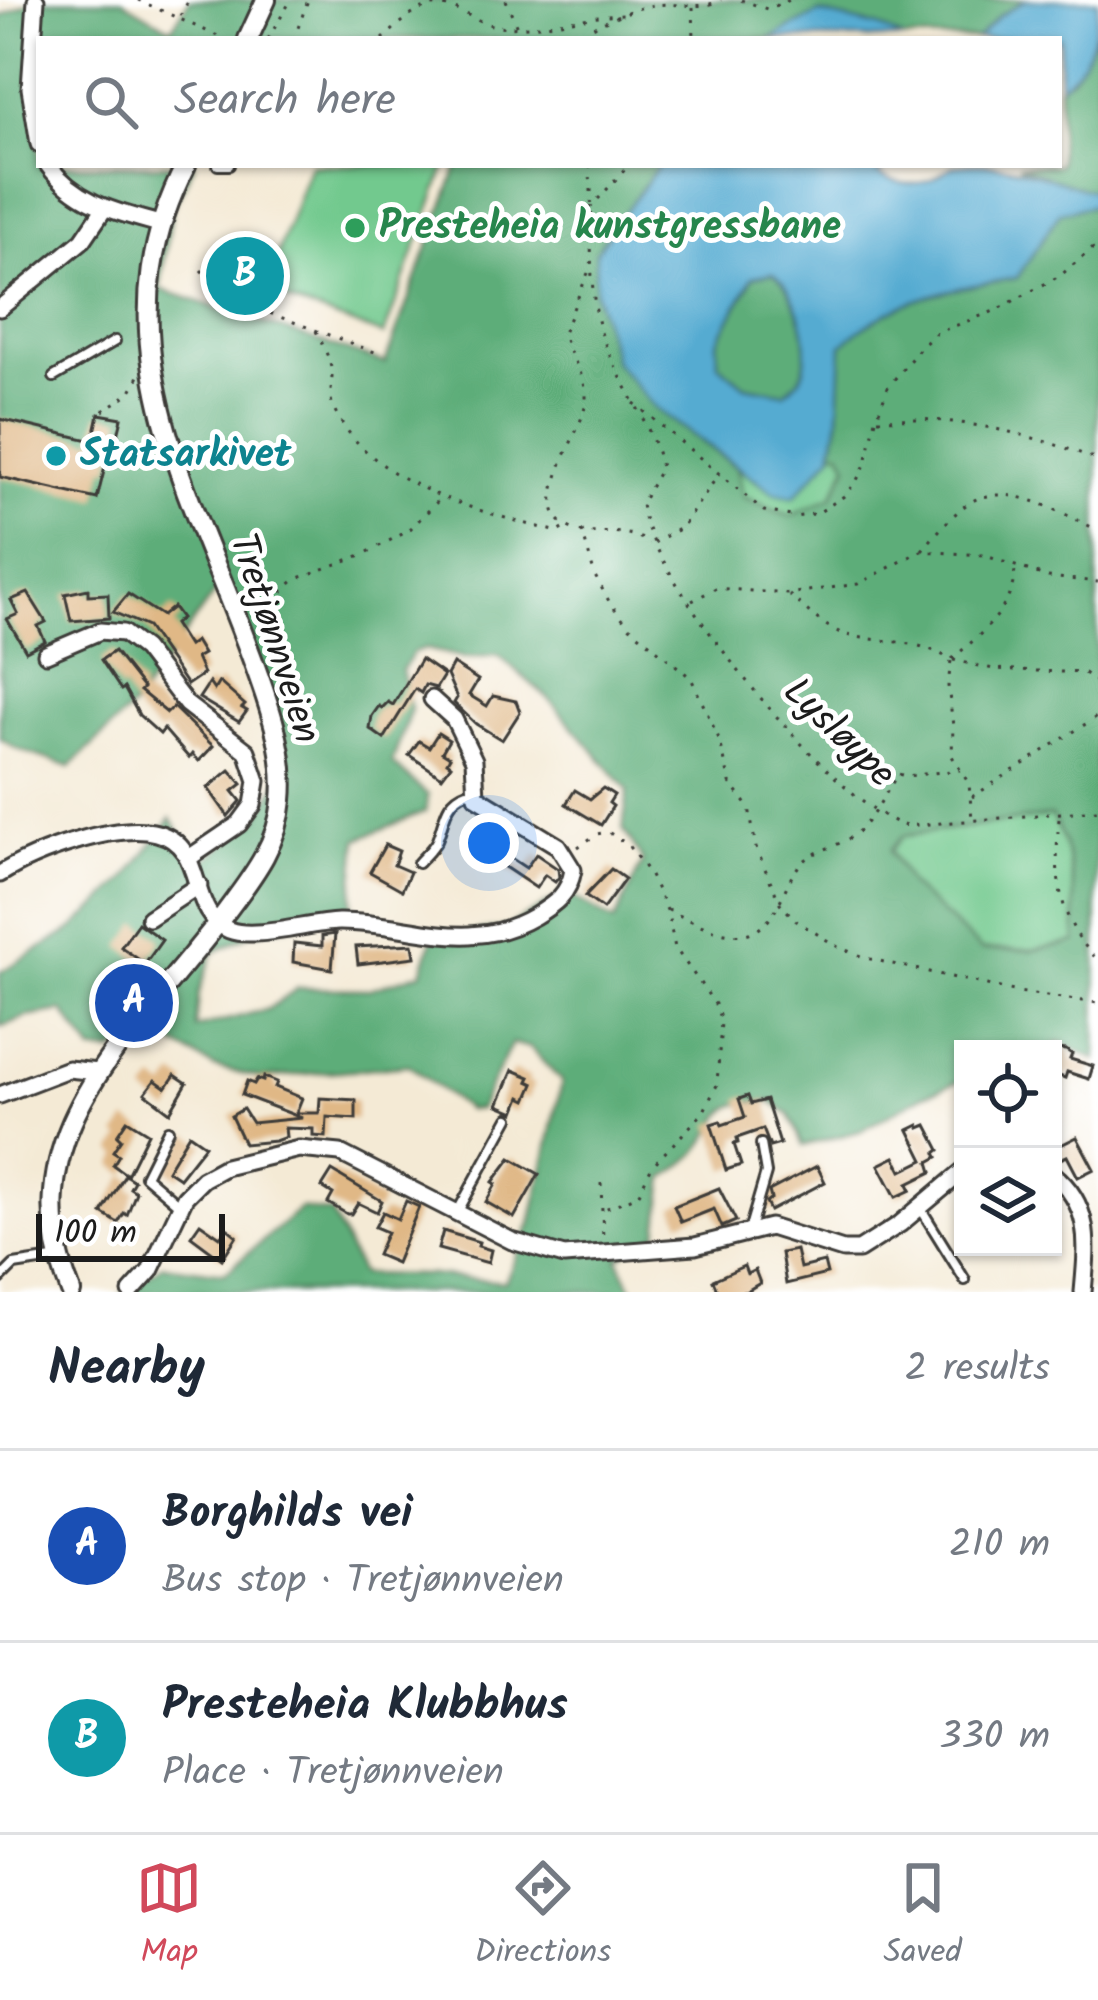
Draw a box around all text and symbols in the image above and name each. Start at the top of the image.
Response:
search box [36,36,1062,168]
text: Search here [174,66,396,138]
icon: search [78,69,144,135]
place label: Presteheia kunstgressbane [379,197,841,259]
marker: Presteheia kunstgressbane [342,215,368,241]
pin: B [206,231,284,321]
place label: Statsarkivet [80,425,292,487]
marker: Statsarkivet [43,443,69,469]
street label: Tretjønnveien [210,526,336,752]
street label: Lysløype [767,664,909,804]
your location [459,813,519,873]
pin: A [95,958,173,1048]
map controls [954,1040,1062,1256]
button: locate [954,1040,1062,1148]
button: layers [954,1148,1062,1256]
scale bar [36,1208,225,1261]
text: 100 m [54,1208,137,1261]
text: Nearby [48,1330,205,1411]
text: 2 results [905,1339,1050,1401]
text: Borghilds vei [162,1479,413,1551]
text: A [75,1515,99,1577]
text: 210 m [949,1515,1050,1577]
text: Bus stop · Tretjønnveien [162,1551,564,1613]
text: Presteheia Klubbhus [162,1671,568,1743]
text: B [75,1707,99,1769]
text: 330 m [939,1707,1050,1769]
text: Place · Tretjønnveien [162,1743,504,1805]
tab: Map [136,1855,202,1980]
tab: Directions [474,1855,611,1980]
tab: Saved [884,1855,962,1980]

